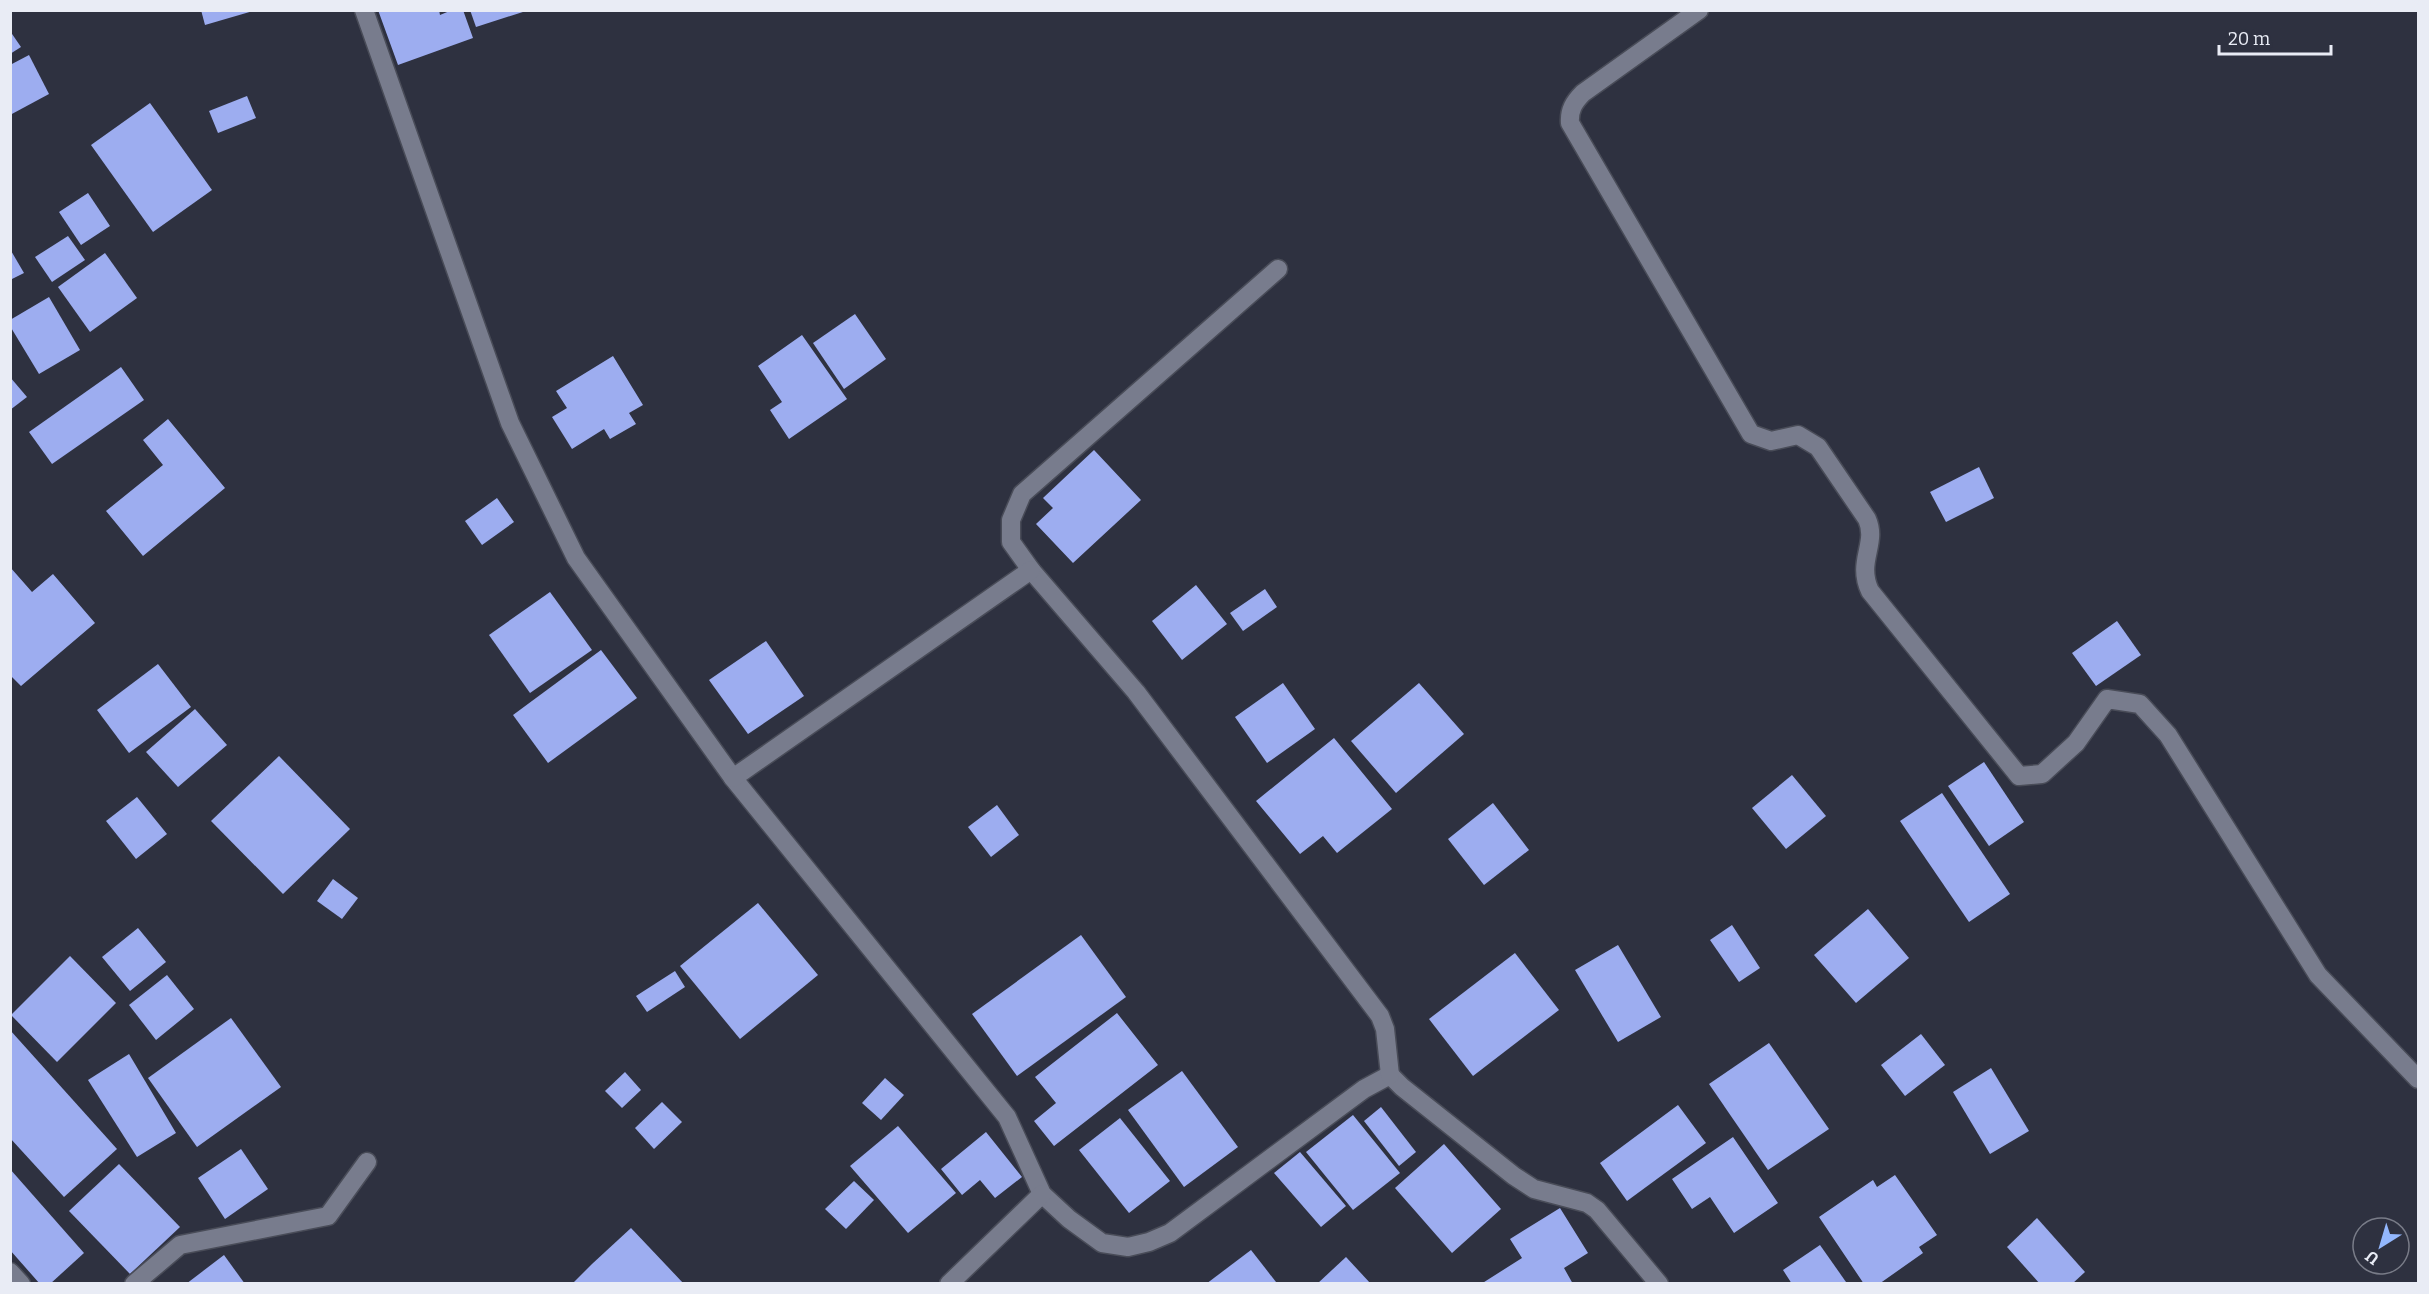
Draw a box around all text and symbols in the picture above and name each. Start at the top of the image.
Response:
scale bar [2219,18,2332,56]
text: 20 m [2228,28,2270,50]
north arrow [2351,1216,2411,1276]
text: U [2362,1246,2383,1269]

